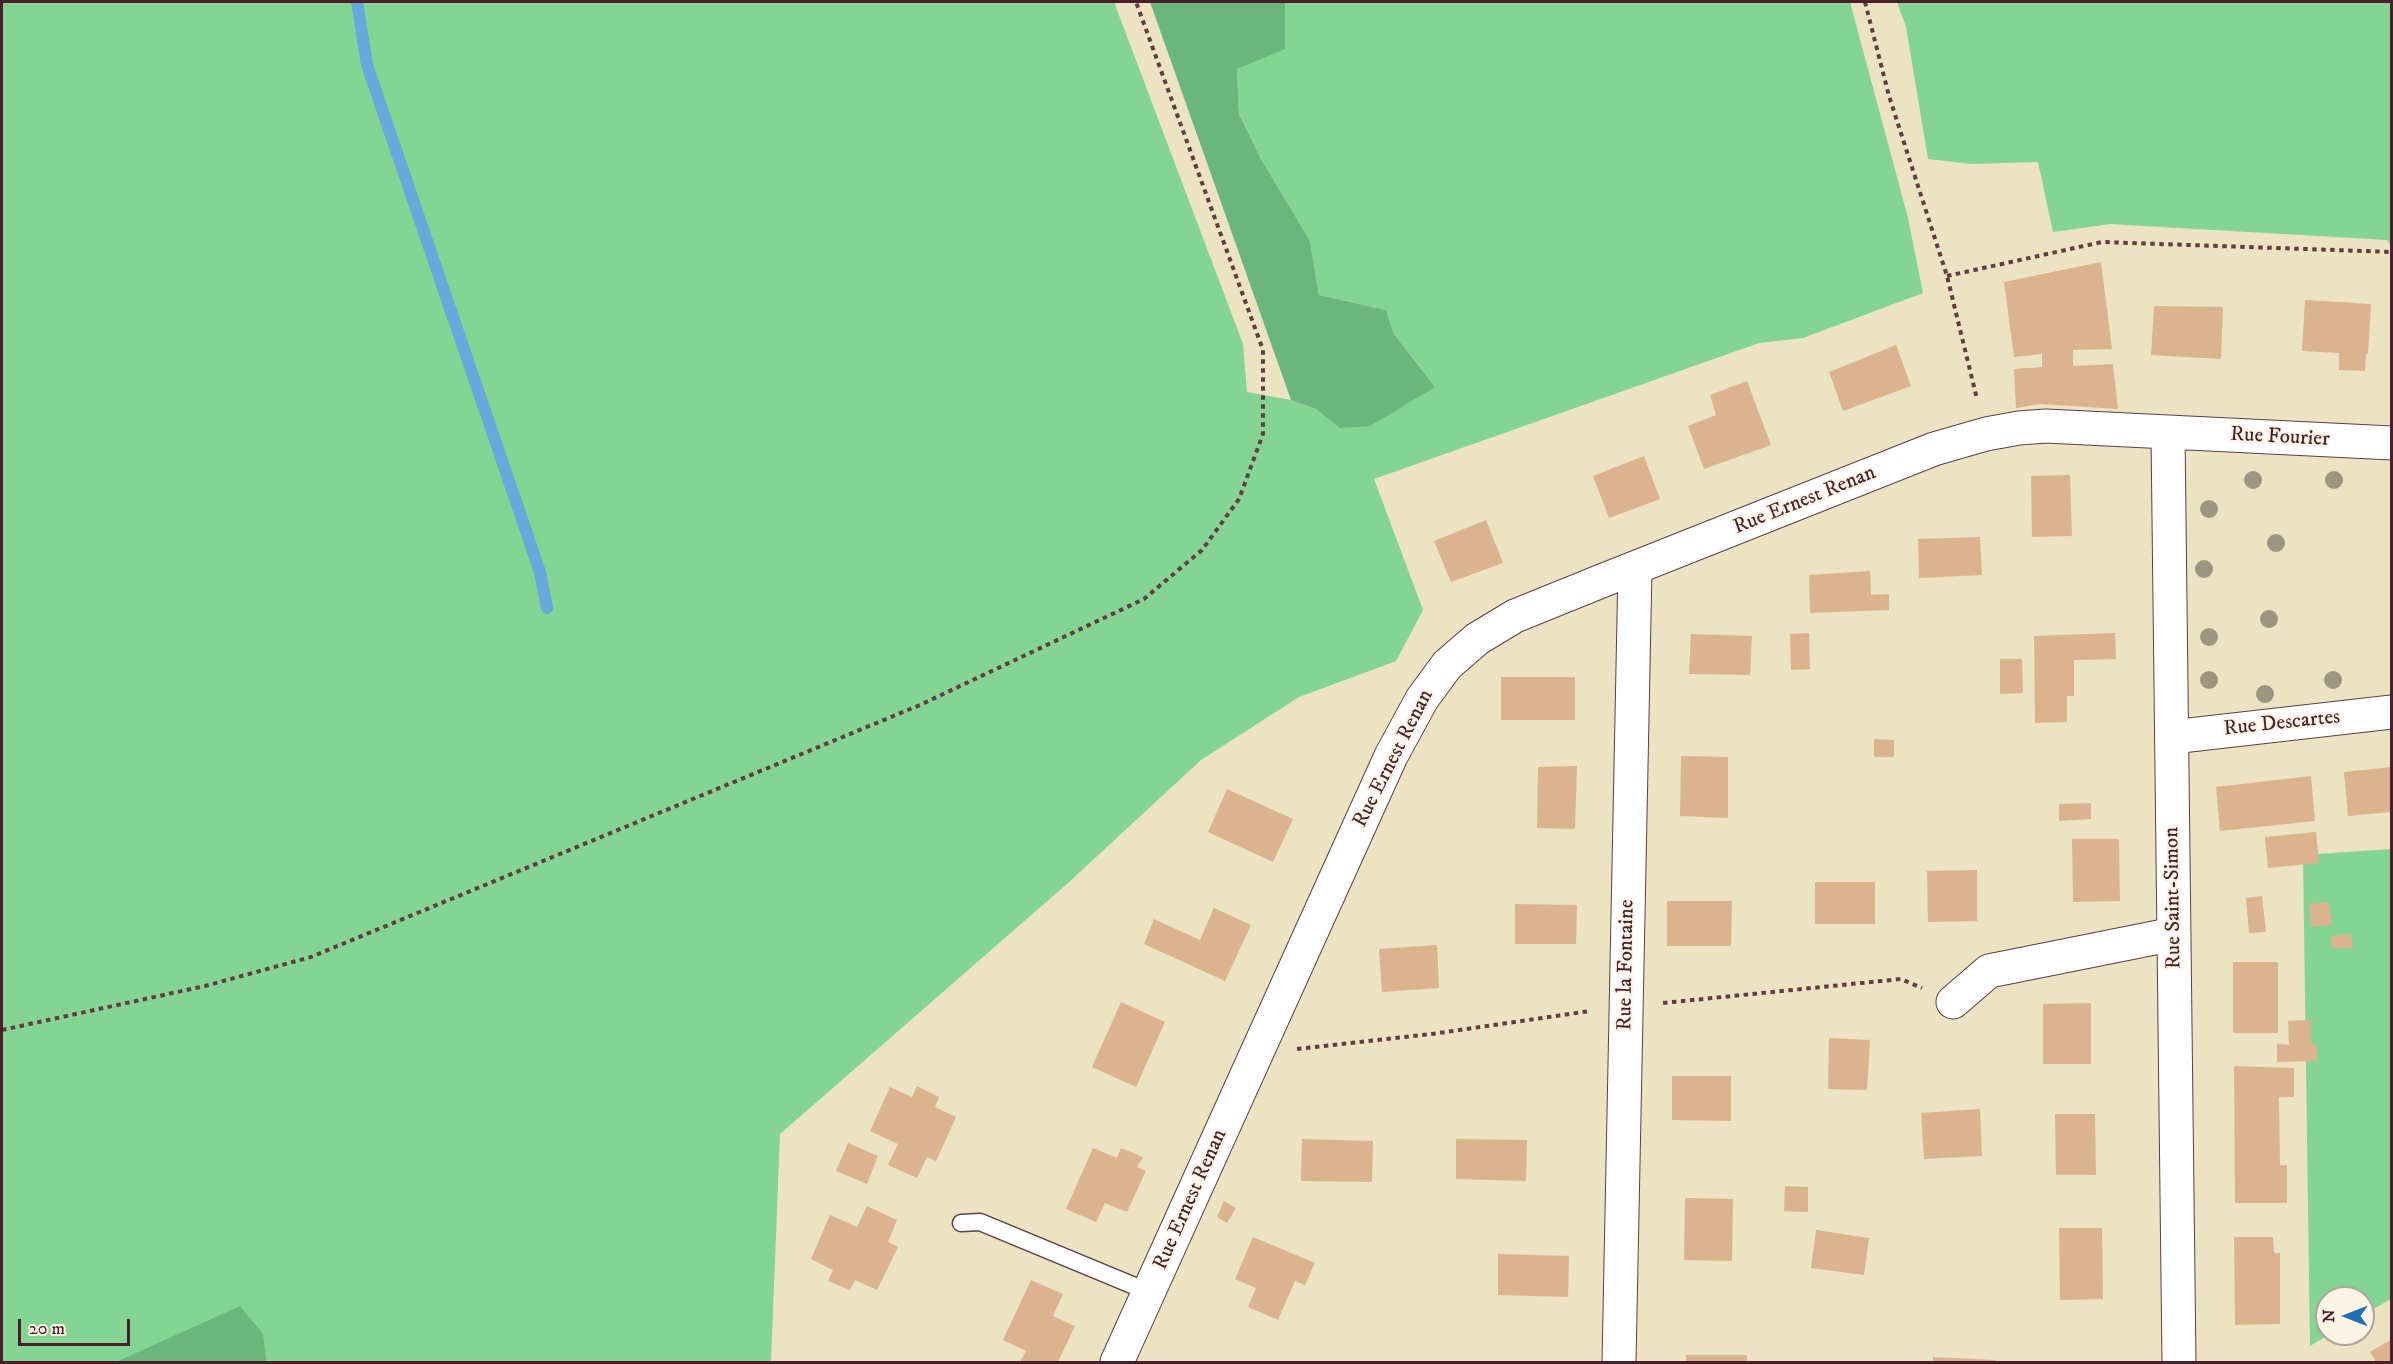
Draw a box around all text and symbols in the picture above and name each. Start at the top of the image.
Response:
street label: Rue Fourier [2230,423,2330,453]
street label: Rue Ernest Renan [1730,461,1880,541]
street label: Rue Ernest Renan [1348,686,1440,832]
street label: Rue Descartes [2223,705,2341,743]
street label: Rue Saint-Simon [2160,827,2188,969]
street label: Rue la Fontaine [1613,899,1641,1031]
street label: Rue Ernest Renan [1149,1126,1233,1274]
north arrow [2315,1286,2375,1346]
scale bar [21,1307,134,1345]
text: N [2319,1309,2339,1323]
text: 20 m [29,1318,65,1340]

